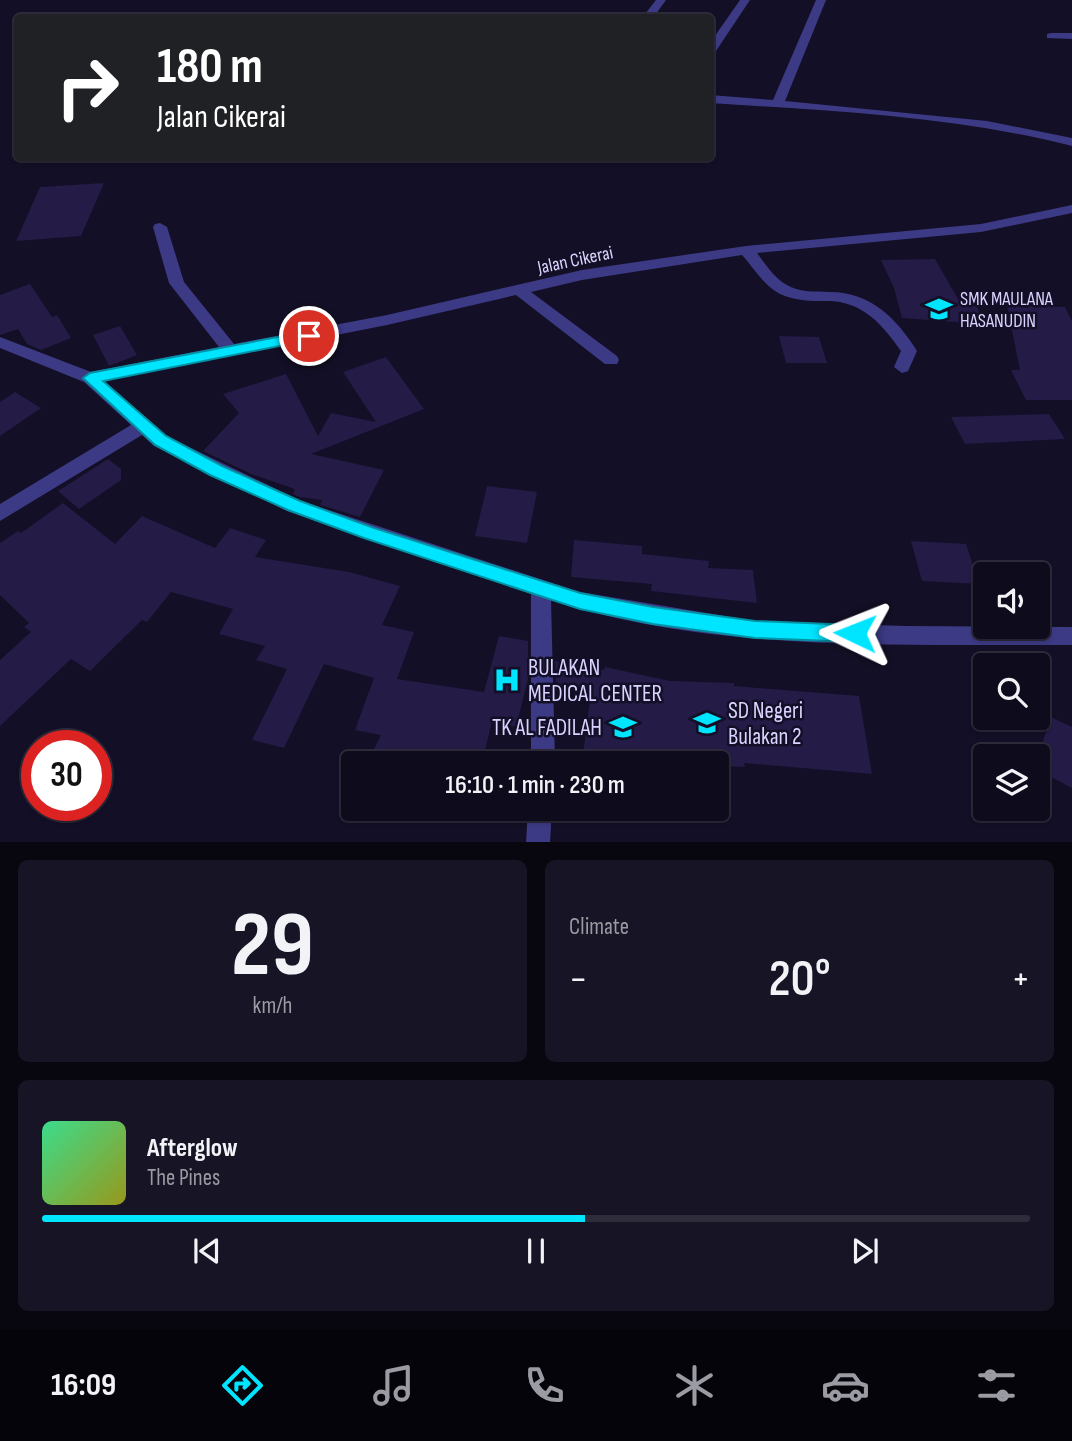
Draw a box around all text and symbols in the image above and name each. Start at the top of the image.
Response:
text: 180 m [157,38,263,97]
icon: right [42,42,133,133]
text: Jalan Cikerai [157,98,286,137]
street label: Jalan Cikerai [534,241,615,280]
place label: SMK MAULANA HASANUDIN [960,288,1054,333]
school or university icon: SMK MAULANA HASANUDIN [924,294,954,324]
pin [279,306,339,366]
icon: arrive [290,317,328,355]
map controls [973,562,1050,821]
button: sound [973,562,1050,639]
position arrow [818,596,892,670]
button: search [973,653,1050,730]
place label: BULAKAN MEDICAL CENTER [528,654,662,708]
hospital icon: BULAKAN MEDICAL CENTER [492,665,522,695]
place label: SD Negeri Bulakan 2 [728,697,803,751]
school or university icon: SD Negeri Bulakan 2 [692,708,722,738]
school or university icon: TK AL FADILAH [608,712,638,742]
place label: TK AL FADILAH [492,714,602,742]
speed limit sign: 30 [21,730,112,821]
button: layers [973,744,1050,821]
text: 16:10 · 1 min · 230 m [445,770,625,801]
text: 29 [231,892,314,1001]
text: Climate [569,913,629,941]
text: 20° [768,948,831,1011]
text: − [569,957,588,1002]
text: + [1011,957,1030,1002]
text: km/h [253,992,292,1020]
text: Afterglow [147,1133,238,1164]
text: The Pines [147,1164,220,1192]
icon: previous [188,1232,226,1270]
icon: pause [517,1232,555,1270]
icon: next [846,1232,884,1270]
icon: directions [218,1361,267,1410]
icon: music [369,1361,418,1410]
icon: phone [520,1361,569,1410]
icon: climate [670,1361,719,1410]
icon: car [821,1361,870,1410]
icon: filters [972,1361,1021,1410]
text: 16:09 [51,1366,116,1405]

